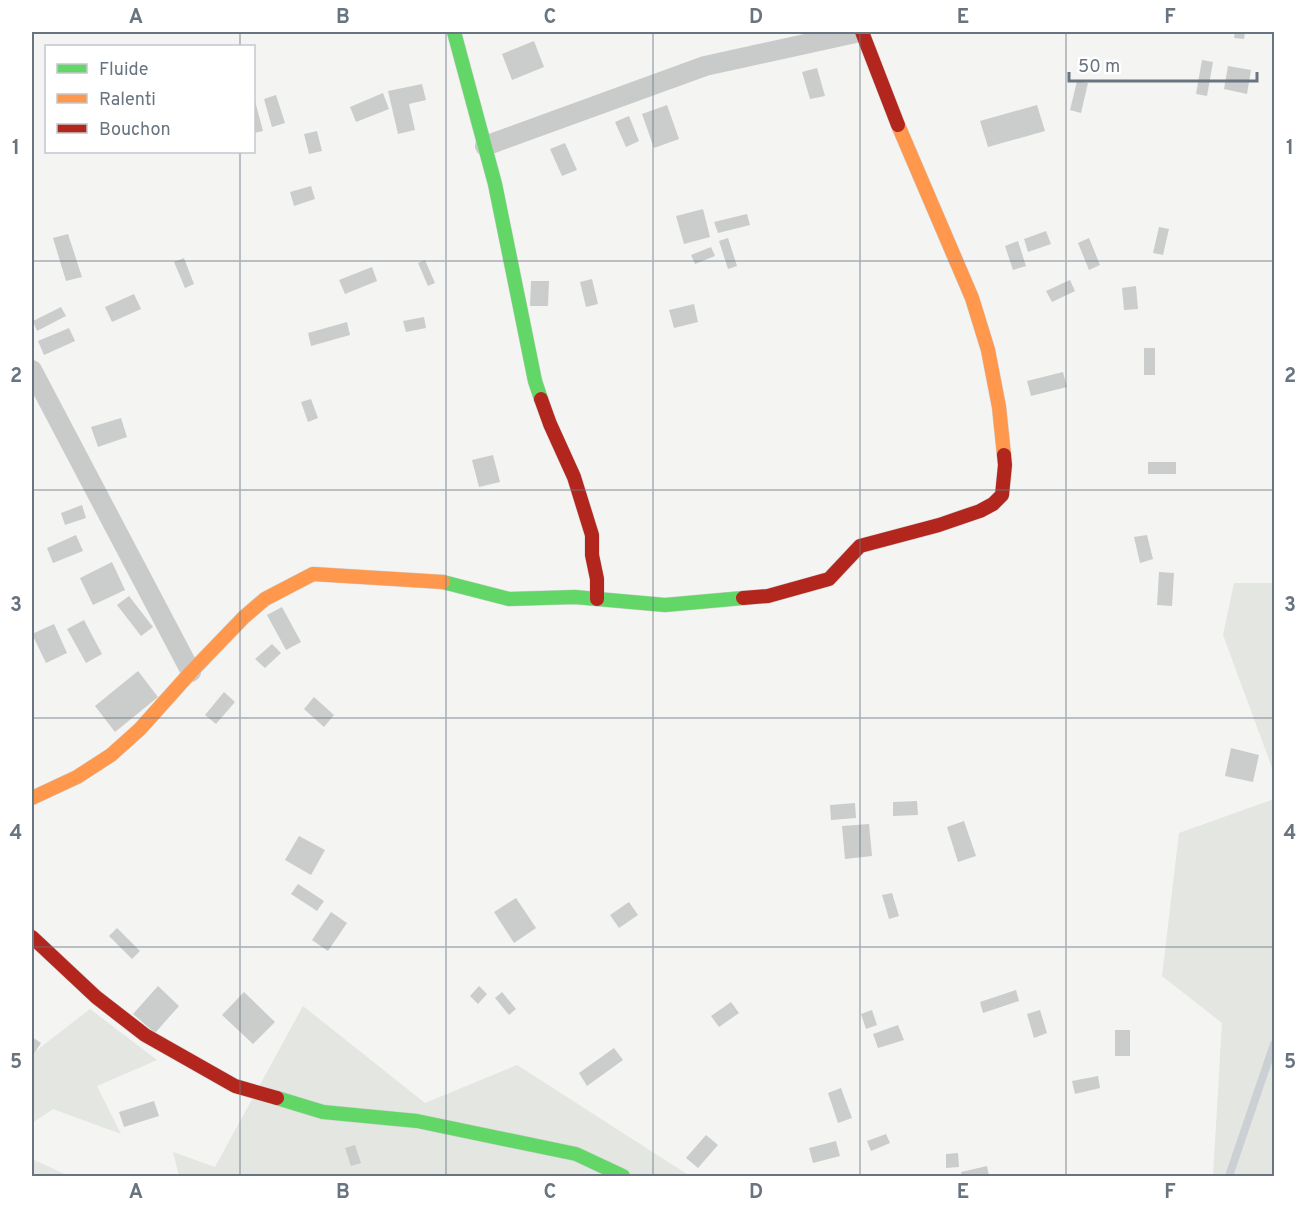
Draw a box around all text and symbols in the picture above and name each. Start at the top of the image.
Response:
text: A [129,5,143,31]
text: B [336,5,350,31]
text: C [544,5,556,31]
text: D [749,5,763,31]
text: E [957,5,969,31]
text: F [1164,5,1176,31]
legend [45,45,255,153]
scale bar [1069,45,1256,83]
text: 50 m [1078,56,1120,79]
text: Fluide [99,59,148,82]
text: Ralenti [99,89,156,112]
text: Bouchon [99,119,171,142]
text: 1 [12,136,20,162]
text: 1 [1286,136,1294,162]
text: 2 [10,364,22,390]
text: 2 [1284,364,1296,390]
text: 3 [10,593,22,619]
text: 3 [1284,593,1296,619]
text: 4 [10,821,22,847]
text: 4 [1284,821,1296,847]
text: 5 [10,1050,22,1076]
text: 5 [1284,1050,1296,1076]
text: A [129,1180,143,1206]
text: B [336,1180,350,1206]
text: C [544,1180,556,1206]
text: D [749,1180,763,1206]
text: E [957,1180,969,1206]
text: F [1164,1180,1176,1206]

